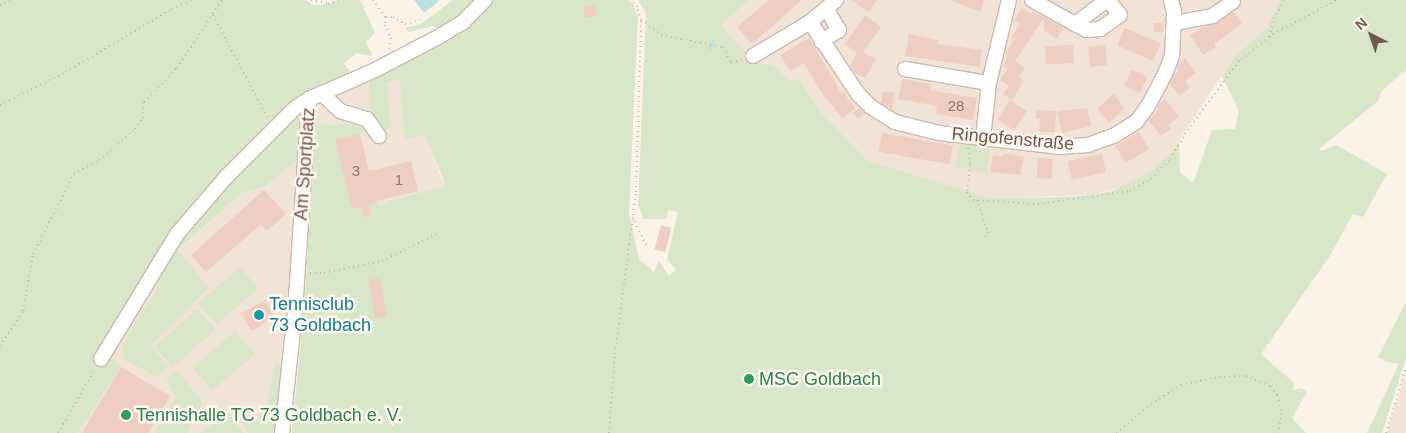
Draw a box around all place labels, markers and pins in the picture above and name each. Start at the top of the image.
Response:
place label: Tennisclub 73 Goldbach [269,294,371,336]
marker: Tennisclub 73 Goldbach [253,309,265,321]
place label: MSC Goldbach [759,368,881,390]
marker: MSC Goldbach [743,373,755,385]
place label: Tennishalle TC 73 Goldbach e. V. [136,404,403,426]
marker: Tennishalle TC 73 Goldbach e. V. [120,409,132,421]

